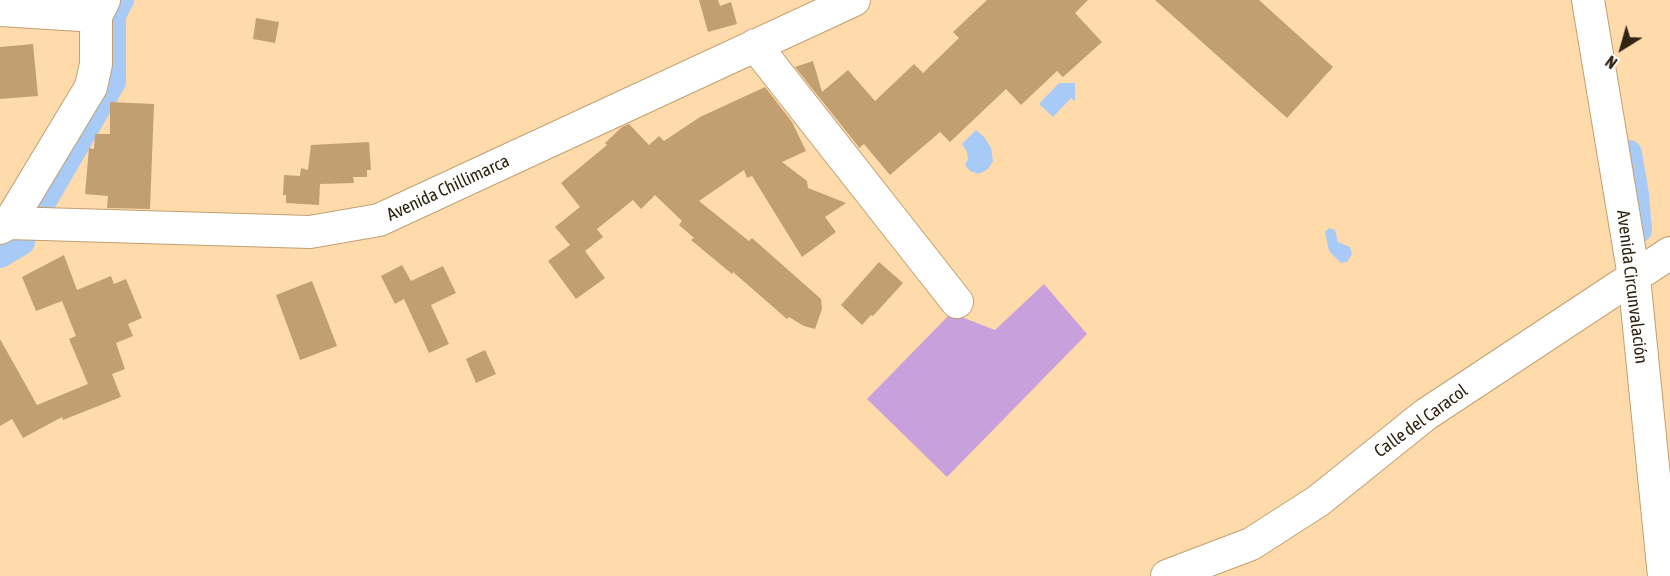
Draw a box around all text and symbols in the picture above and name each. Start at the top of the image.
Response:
north arrow [1592,18,1652,78]
text: N [1602,52,1620,72]
street label: Avenida Chillimarca [383,150,513,226]
street label: Avenida Circunvalación [1612,209,1652,365]
street label: Calle del Caracol [1370,380,1472,462]

